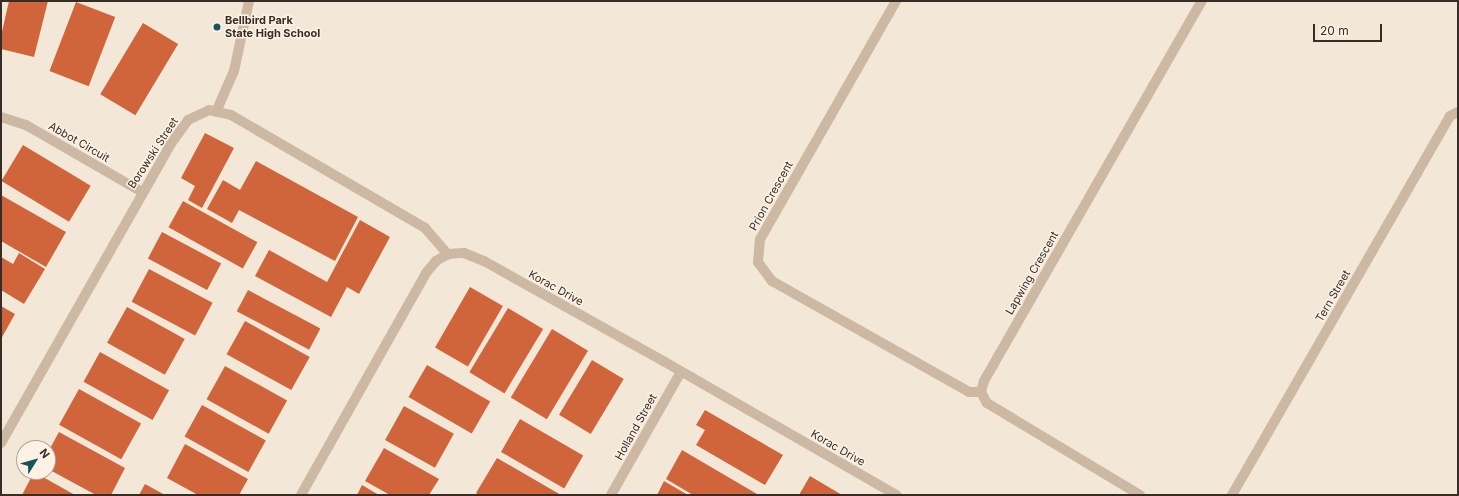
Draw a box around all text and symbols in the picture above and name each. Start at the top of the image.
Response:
place label: Bellbird Park State High School [225,14,320,40]
scale bar [1315,16,1384,42]
marker: Bellbird Park State High School [212,22,222,32]
text: 20 m [1320,23,1349,38]
street label: Borowski Street [125,115,181,191]
street label: Abbot Circuit [46,119,112,165]
street label: Prion Crescent [747,159,795,233]
street label: Lapwing Crescent [1003,229,1061,317]
street label: Korac Drive [526,268,586,308]
street label: Tern Street [1313,268,1353,324]
street label: Holland Street [612,392,660,462]
street label: Korac Drive [808,427,868,469]
north arrow [16,440,56,480]
text: N [37,446,53,461]

